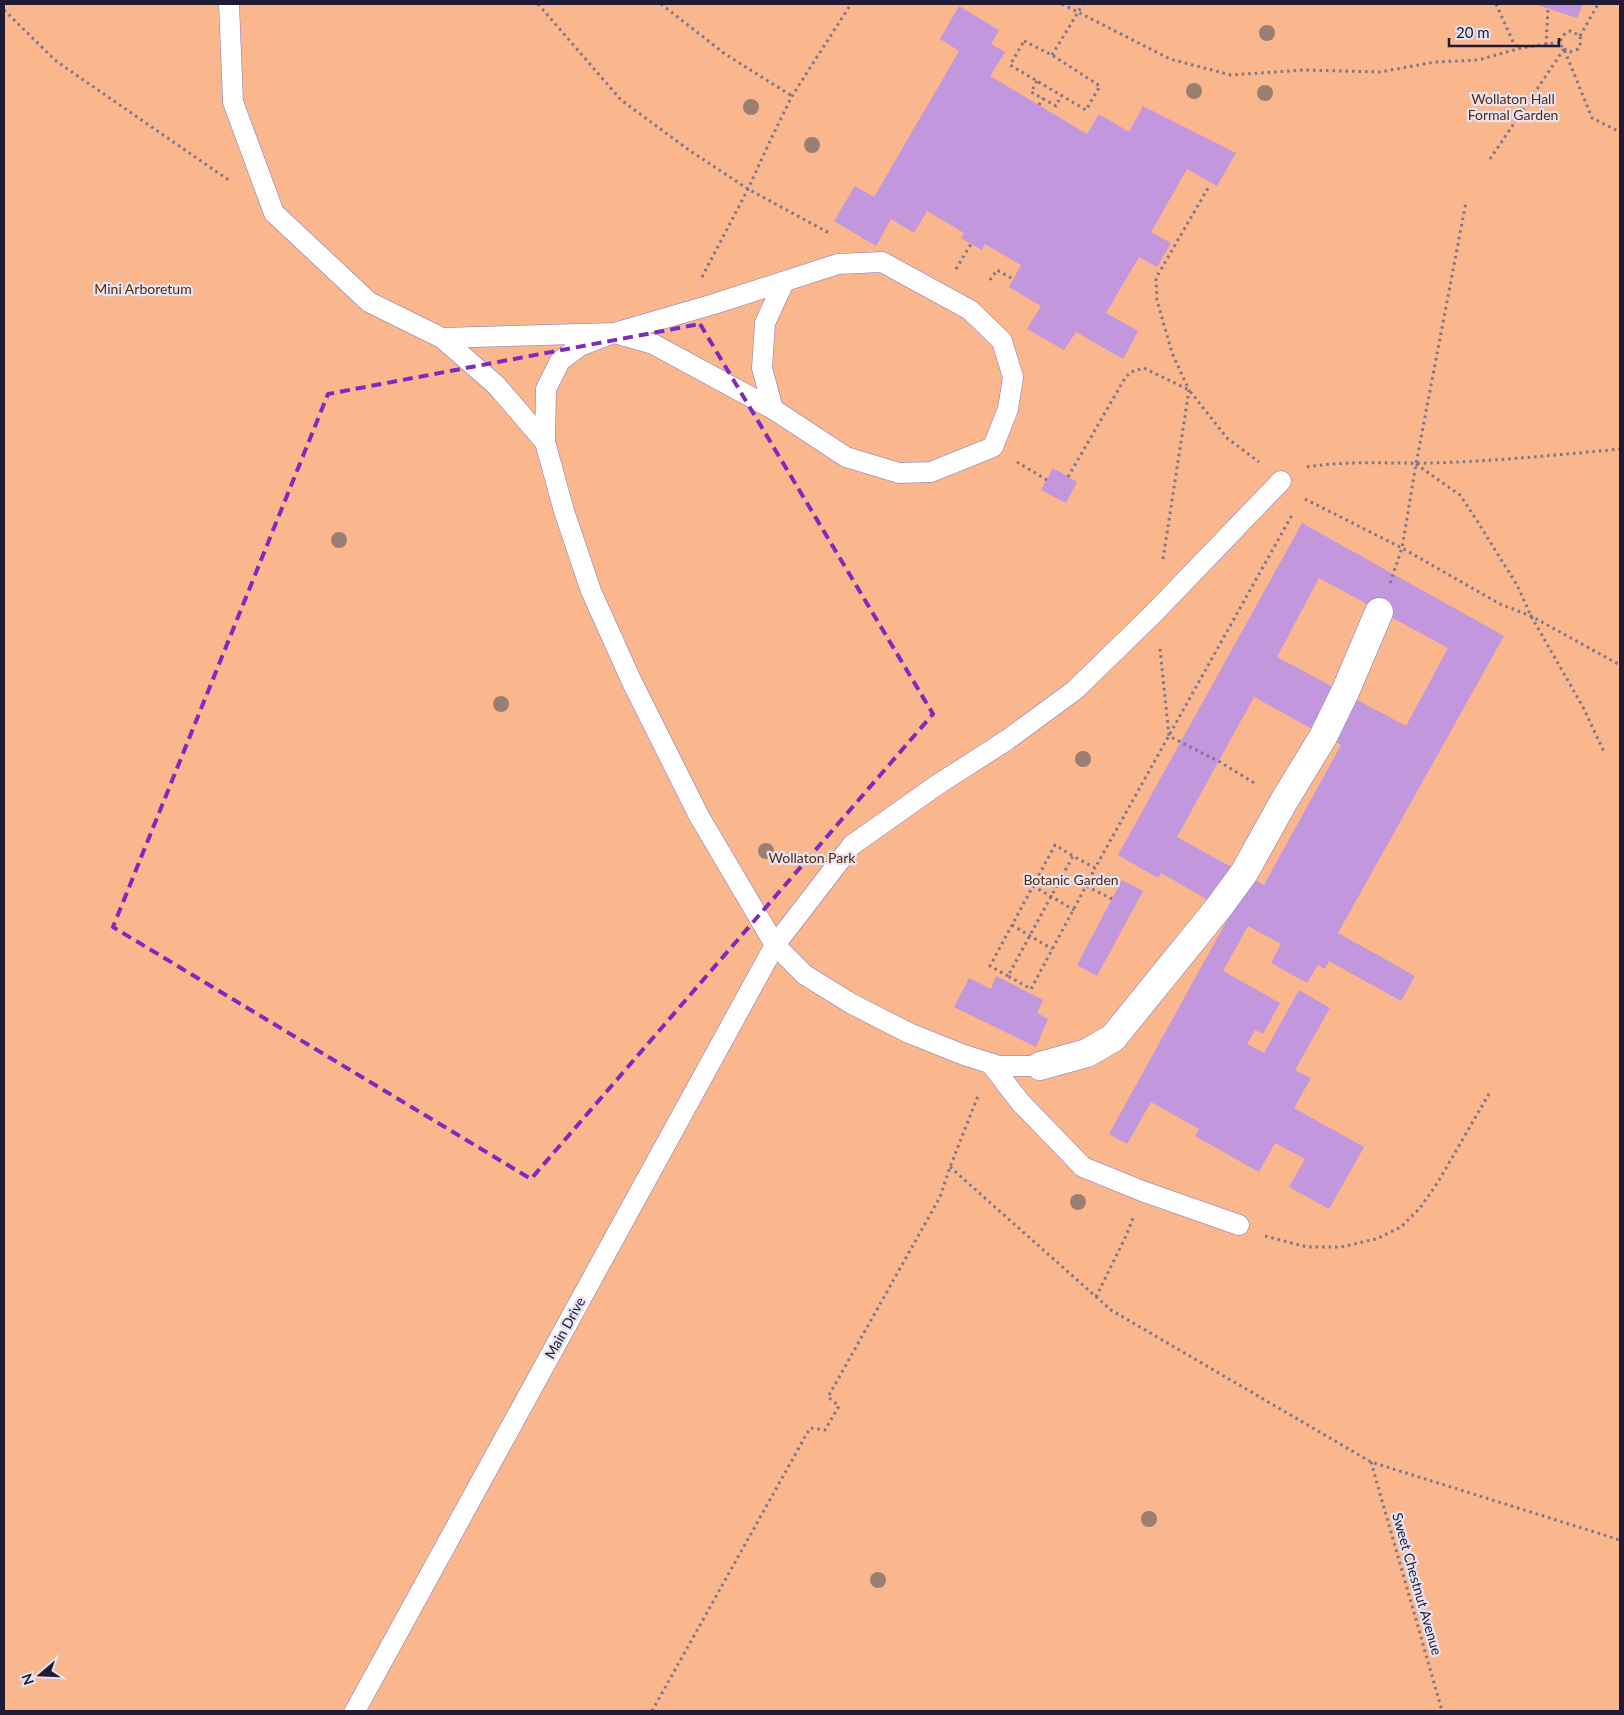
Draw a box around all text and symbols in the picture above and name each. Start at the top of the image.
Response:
scale bar [1449,15,1559,47]
text: 20 m [1456,23,1490,41]
park label: Wollaton Hall Formal Garden [1468,90,1558,123]
park label: Mini Arboretum [94,280,192,297]
park label: Wollaton Park [769,849,856,866]
park label: Botanic Garden [1023,871,1119,888]
street label: Main Drive [541,1294,588,1362]
street label: Sweet Chestnut Avenue [1389,1511,1446,1657]
north arrow [15,1650,65,1700]
text: N [17,1672,37,1687]

